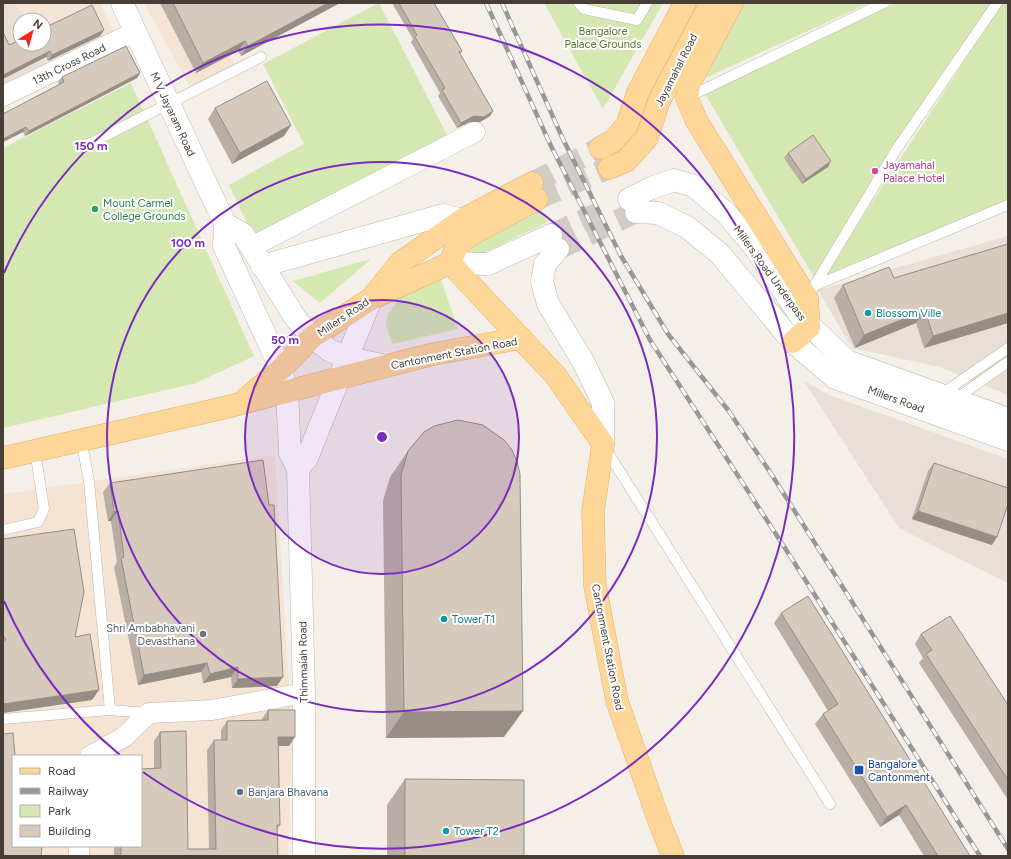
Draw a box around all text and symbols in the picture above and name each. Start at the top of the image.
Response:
north arrow [12,12,52,52]
text: N [30,17,45,32]
park label: Bangalore Palace Grounds [565,25,641,51]
street label: Jayamahal Road [653,32,700,109]
street label: 13th Cross Road [30,41,108,88]
street label: M V Jayaram Road [147,70,198,158]
text: 150 m [74,139,108,153]
place label: Jayamahal Palace Hotel [883,159,945,185]
marker: Jayamahal Palace Hotel [870,166,880,176]
place label: Mount Carmel College Grounds [103,197,186,223]
marker: Mount Carmel College Grounds [90,204,100,214]
street label: Millers Road Underpass [731,223,809,324]
text: 100 m [171,236,205,250]
street label: Millers Road [315,295,372,339]
place label: Blossom Ville [876,307,941,320]
marker: Blossom Ville [863,308,873,318]
text: 50 m [271,333,299,347]
street label: Cantonment Station Road [390,335,518,372]
street label: Millers Road [866,383,926,416]
centre of rings [375,430,389,444]
street label: Cantonment Station Road [589,583,626,711]
place label: Tower T1 [452,613,495,626]
marker: Tower T1 [439,614,449,624]
street label: Thimmaiah Road [296,621,311,703]
place label: Shri Ambabhavani Devasthana [106,622,195,648]
marker: Shri Ambabhavani Devasthana [198,629,208,639]
legend [12,755,142,847]
place label: Bangalore Cantonment [868,758,930,784]
text: Road [48,764,76,778]
marker: Bangalore Cantonment [853,764,865,776]
text: Railway [48,784,89,798]
place label: Banjara Bhavana [248,786,328,799]
marker: Banjara Bhavana [235,787,245,797]
text: Park [48,804,71,818]
text: Building [48,824,91,838]
place label: Tower T2 [454,825,499,838]
marker: Tower T2 [441,826,451,836]

